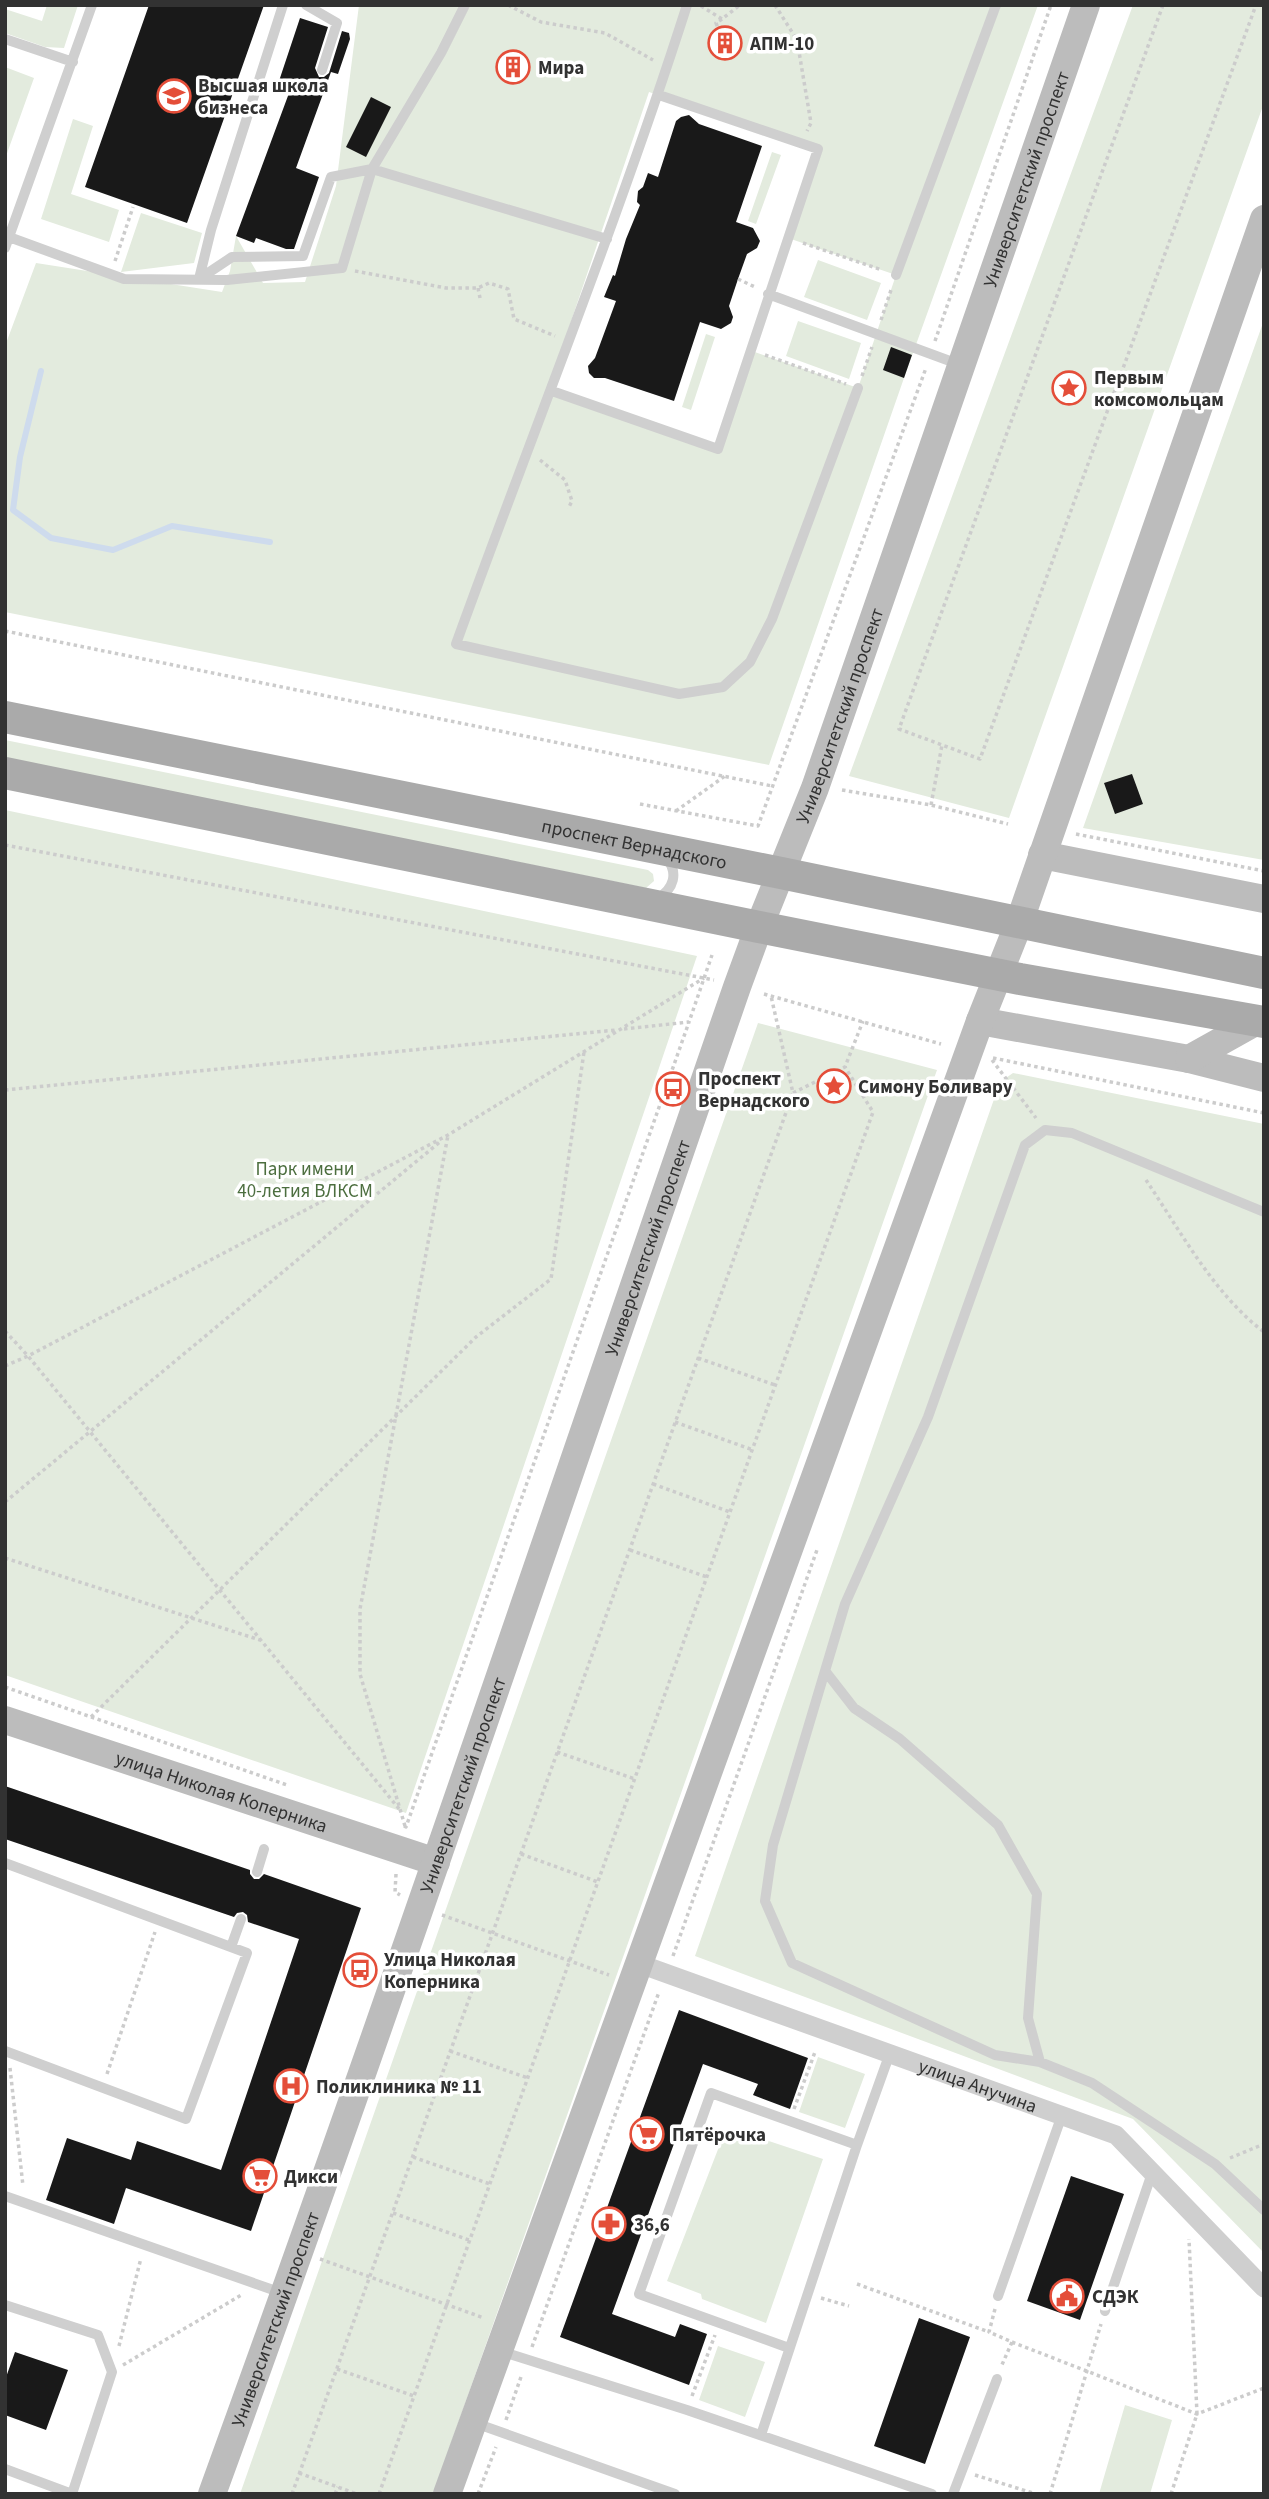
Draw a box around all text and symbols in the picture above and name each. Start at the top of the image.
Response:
building icon: АПМ-10 [706,24,744,62]
place label: АПМ-10 [749,31,814,58]
building icon: Мира [494,48,532,86]
place label: Мира [538,55,584,82]
street label: Университетский проспект [977,68,1077,291]
place label: Высшая школа бизнеса [198,73,328,122]
school or university icon: Высшая школа бизнеса [155,77,193,115]
place label: Первым комсомольцам [1094,365,1224,414]
place icon: Первым комсомольцам [1050,369,1088,407]
street label: Университетский проспект [790,604,891,828]
street label: проспект Вернадского [539,813,729,877]
place label: Проспект Вернадского [698,1066,810,1115]
place icon: Симону Боливару [815,1067,853,1105]
bus stop icon: Проспект Вернадского [654,1070,692,1108]
place label: Симону Боливару [858,1074,1013,1101]
street label: Университетский проспект [599,1136,698,1360]
park label: Парк имени 40-летия ВЛКСМ [237,1156,373,1205]
street label: Университетский проспект [414,1673,514,1897]
street label: улица Николая Коперника [112,1745,330,1840]
place label: Улица Николая Коперника [384,1947,516,1996]
bus stop icon: Улица Николая Коперника [341,1951,379,1989]
street label: улица Анучина [914,2053,1040,2121]
hospital icon: Поликлиника № 11 [272,2067,310,2105]
place label: Поликлиника № 11 [316,2074,482,2101]
supermarket icon: Пятёрочка [628,2115,666,2153]
place label: Пятёрочка [672,2122,766,2149]
supermarket icon: Дикси [241,2157,279,2195]
place label: Дикси [284,2164,338,2191]
pharmacy icon: 36,6 [590,2205,628,2243]
street label: Университетский проспект [225,2208,327,2431]
place label: 36,6 [634,2212,670,2239]
public building icon: СДЭК [1048,2277,1086,2315]
place label: СДЭК [1092,2284,1139,2311]

